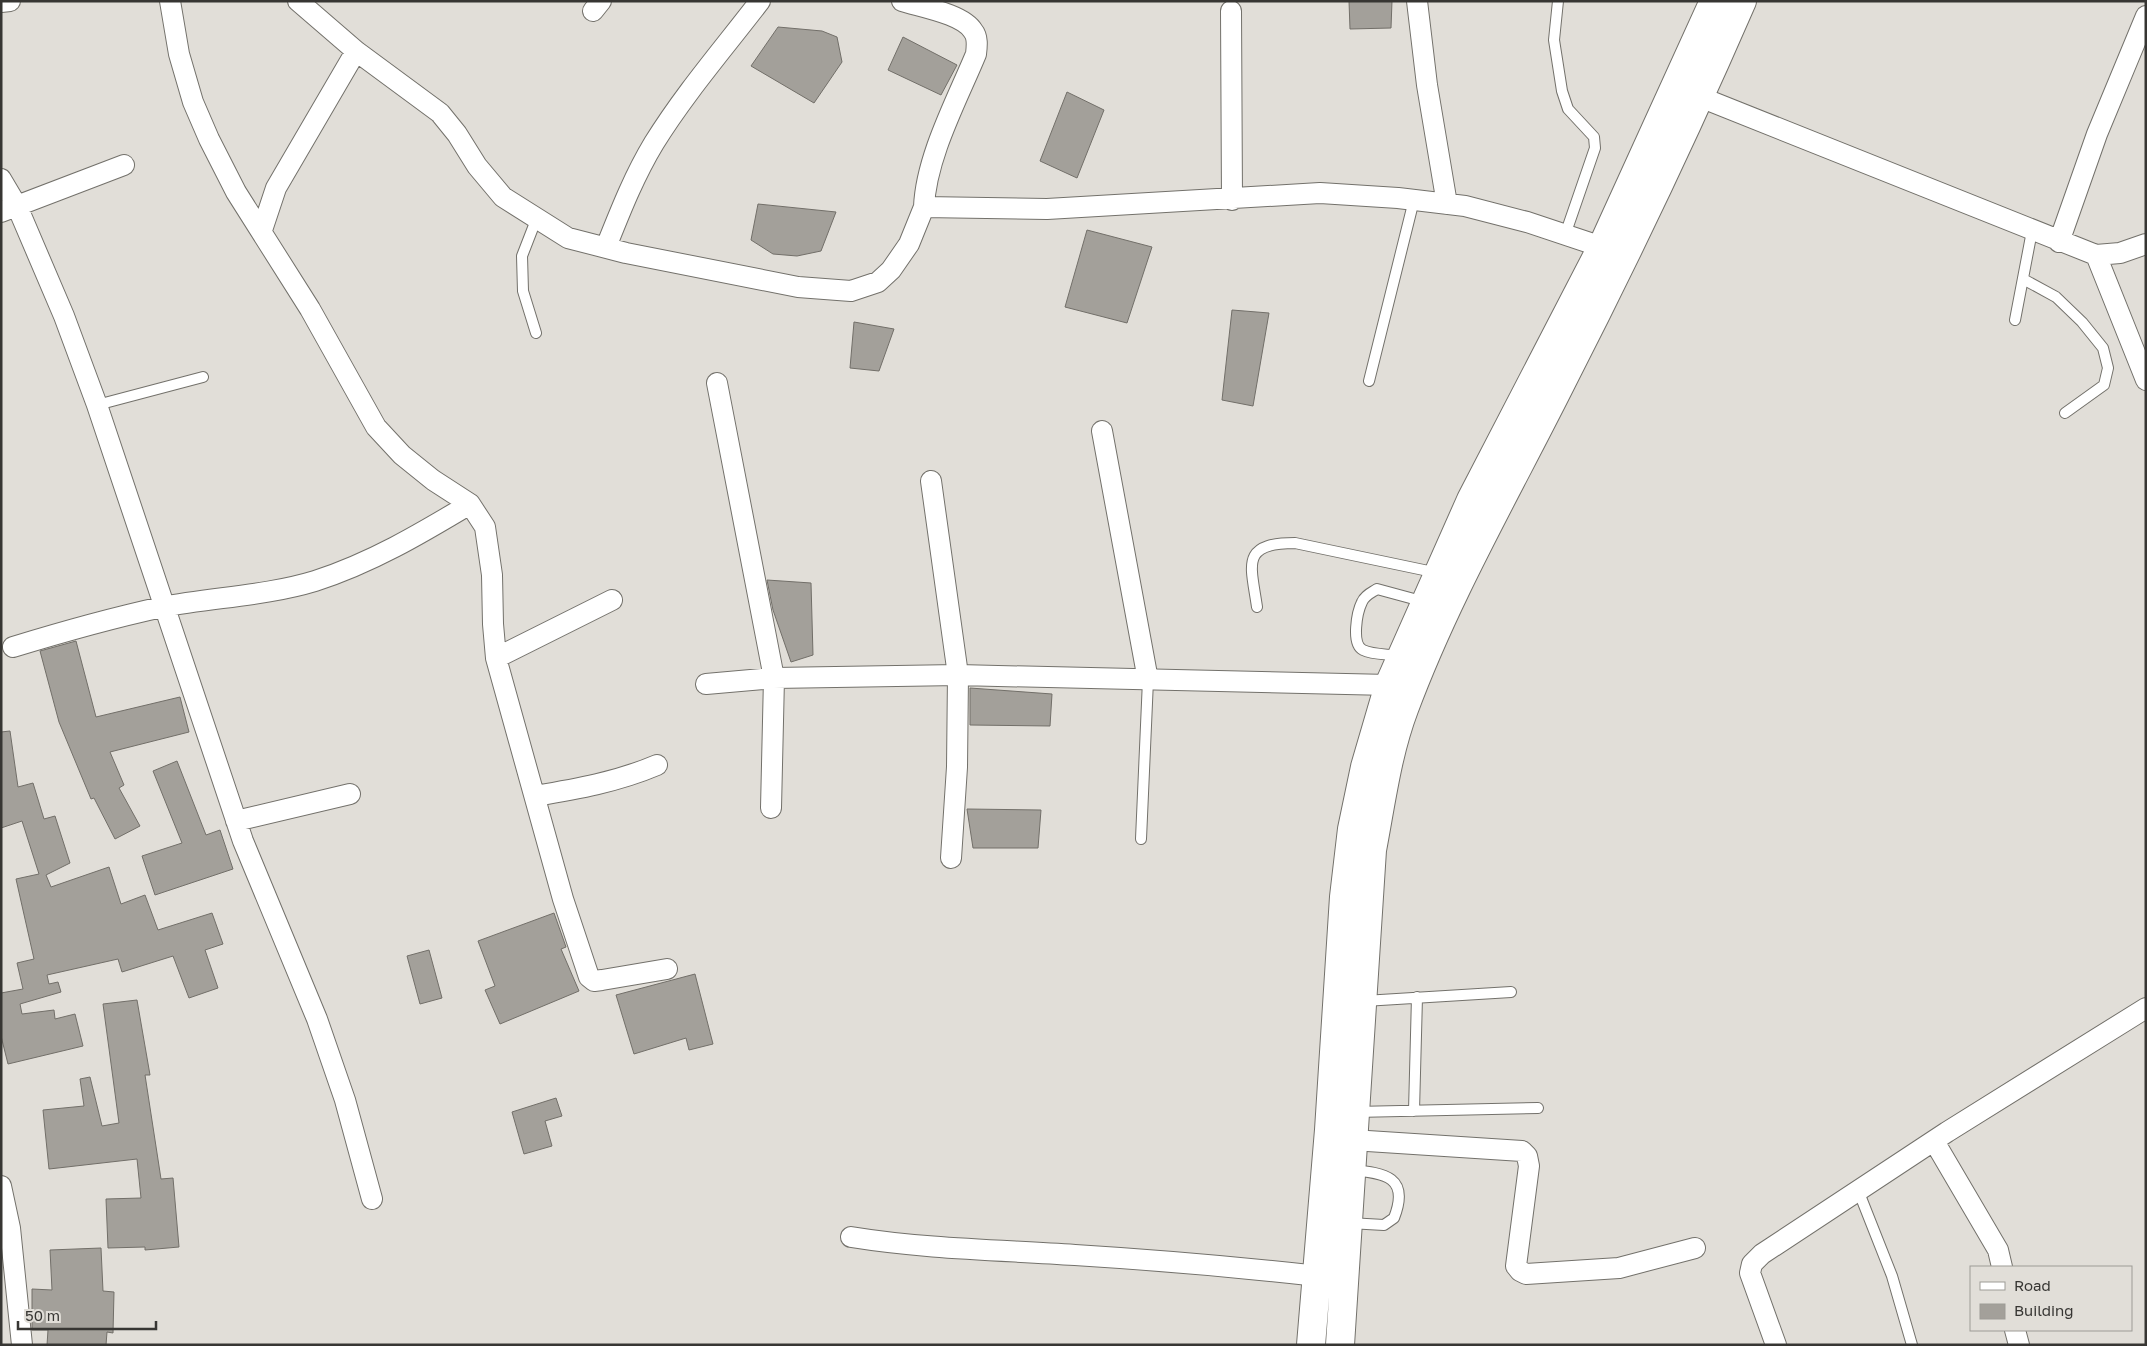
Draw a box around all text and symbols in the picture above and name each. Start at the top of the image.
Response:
legend [1970,1266,2132,1331]
text: Road [2014,1276,2051,1294]
scale bar [18,1298,155,1330]
text: Building [2014,1301,2074,1319]
text: 50 m [25,1306,60,1324]

